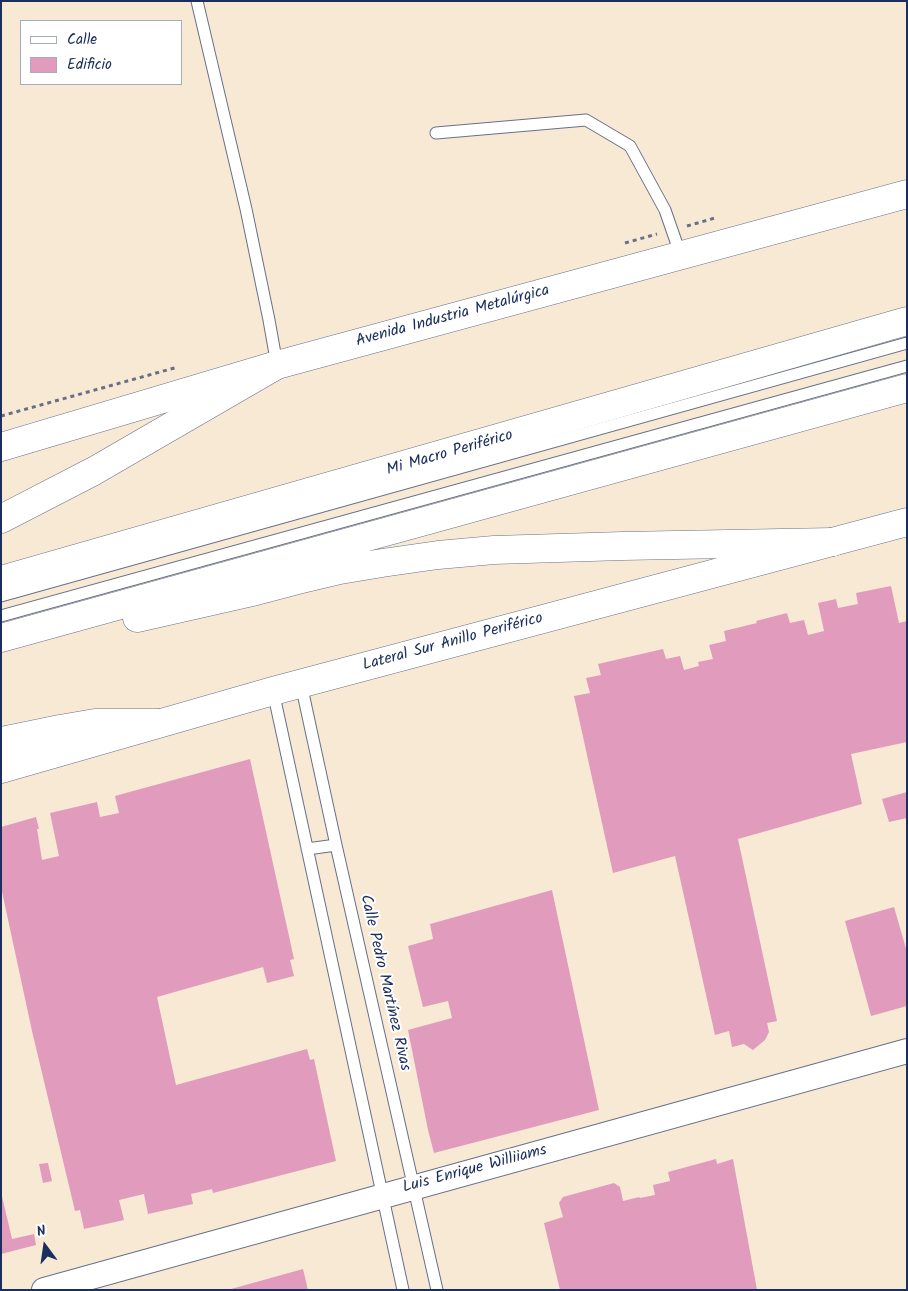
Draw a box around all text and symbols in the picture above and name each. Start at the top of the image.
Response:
legend [20,20,182,85]
text: Calle [67,28,97,52]
text: Edificio [67,53,112,77]
street label: Avenida Industria Metalúrgica [354,282,552,352]
street label: Mi Macro Periférico [385,427,515,481]
street label: Lateral Sur Anillo Periférico [361,610,545,676]
street label: Calle Pedro Martínez Rivas [354,893,414,1073]
street label: Luis Enrique Williiams [401,1142,549,1198]
text: N [34,1220,48,1243]
north arrow [20,1221,70,1271]

